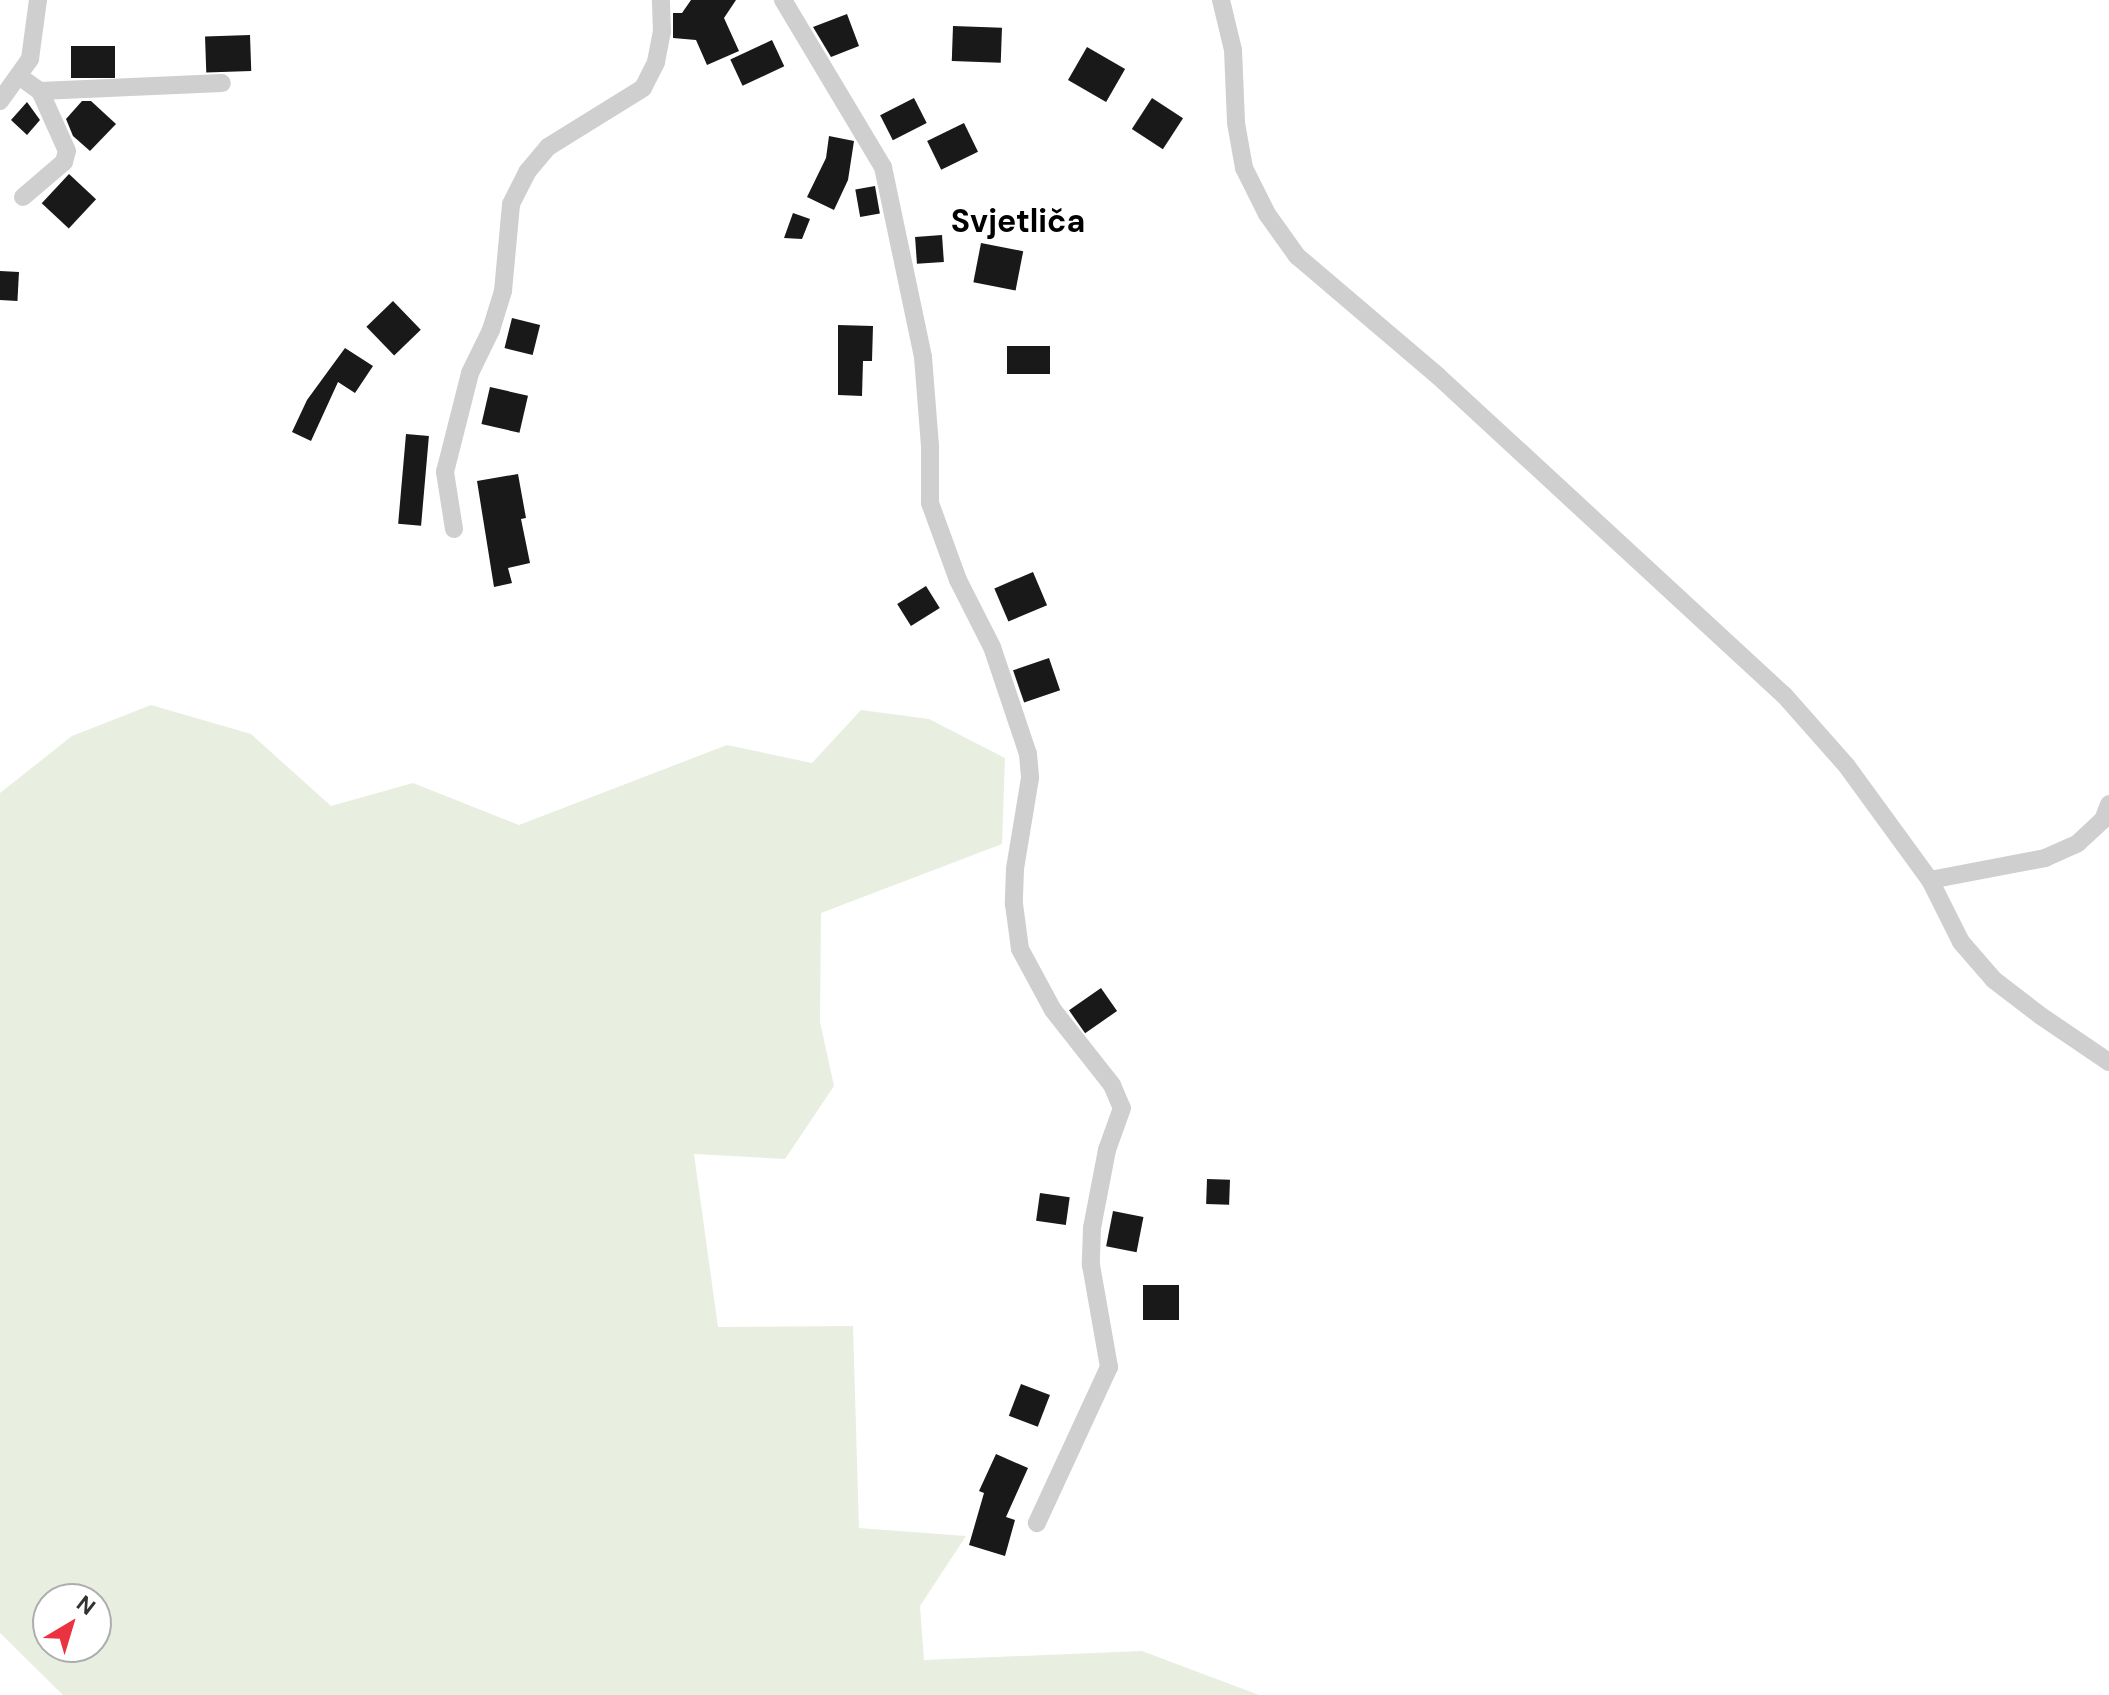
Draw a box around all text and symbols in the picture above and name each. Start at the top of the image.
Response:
district label: Svjetliča [951,202,1085,240]
north arrow [32,1583,112,1663]
text: N [71,1589,101,1622]

